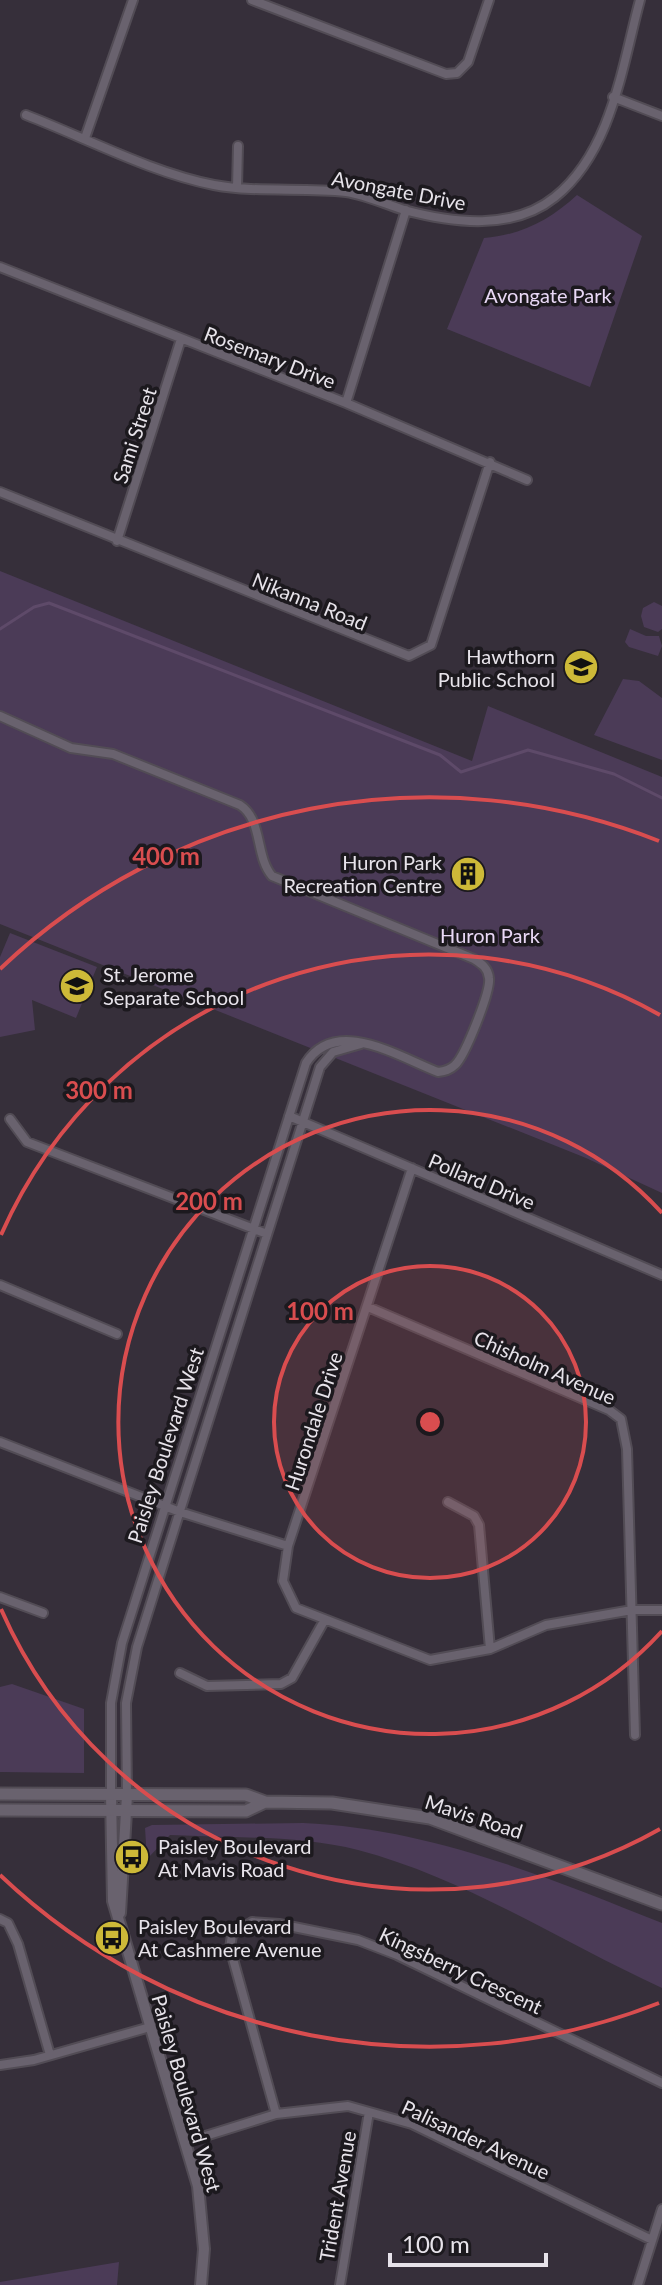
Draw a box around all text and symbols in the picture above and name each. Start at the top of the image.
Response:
street label: Avongate Drive [330,165,468,215]
park label: Avongate Park [484,283,613,307]
street label: Rosemary Drive [201,321,339,393]
street label: Sami Street [107,384,161,486]
street label: Nikanna Road [249,567,371,635]
place label: Hawthorn Public School [438,644,555,691]
school or university icon: Hawthorn Public School [562,648,600,686]
text: 400 m [132,841,200,870]
place label: Huron Park Recreation Centre [283,850,443,897]
building icon: Huron Park Recreation Centre [449,855,487,893]
park label: Huron Park [440,923,541,947]
place label: St. Jerome Separate School [103,962,244,1009]
school or university icon: St. Jerome Separate School [58,967,96,1005]
text: 300 m [65,1075,133,1104]
street label: Pollard Drive [425,1148,539,1214]
text: 200 m [175,1186,243,1215]
text: 100 m [286,1296,354,1325]
street label: Chisholm Avenue [471,1325,619,1409]
street label: Paisley Boulevard West [122,1344,208,1546]
street label: Hurondale Drive [279,1348,347,1494]
centre of rings [416,1408,444,1436]
street label: Mavis Road [422,1789,526,1843]
place label: Paisley Boulevard At Mavis Road [158,1834,312,1881]
bus stop icon: Paisley Boulevard At Mavis Road [113,1838,151,1876]
place label: Paisley Boulevard At Cashmere Avenue [138,1914,321,1961]
bus stop icon: Paisley Boulevard At Cashmere Avenue [93,1919,131,1957]
street label: Kingsberry Crescent [376,1922,546,2018]
street label: Paisley Boulevard West [147,1991,227,2195]
street label: Palisander Avenue [398,2094,554,2184]
street label: Trident Avenue [314,2129,360,2263]
scale bar [390,2217,546,2267]
text: 100 m [402,2229,470,2258]

